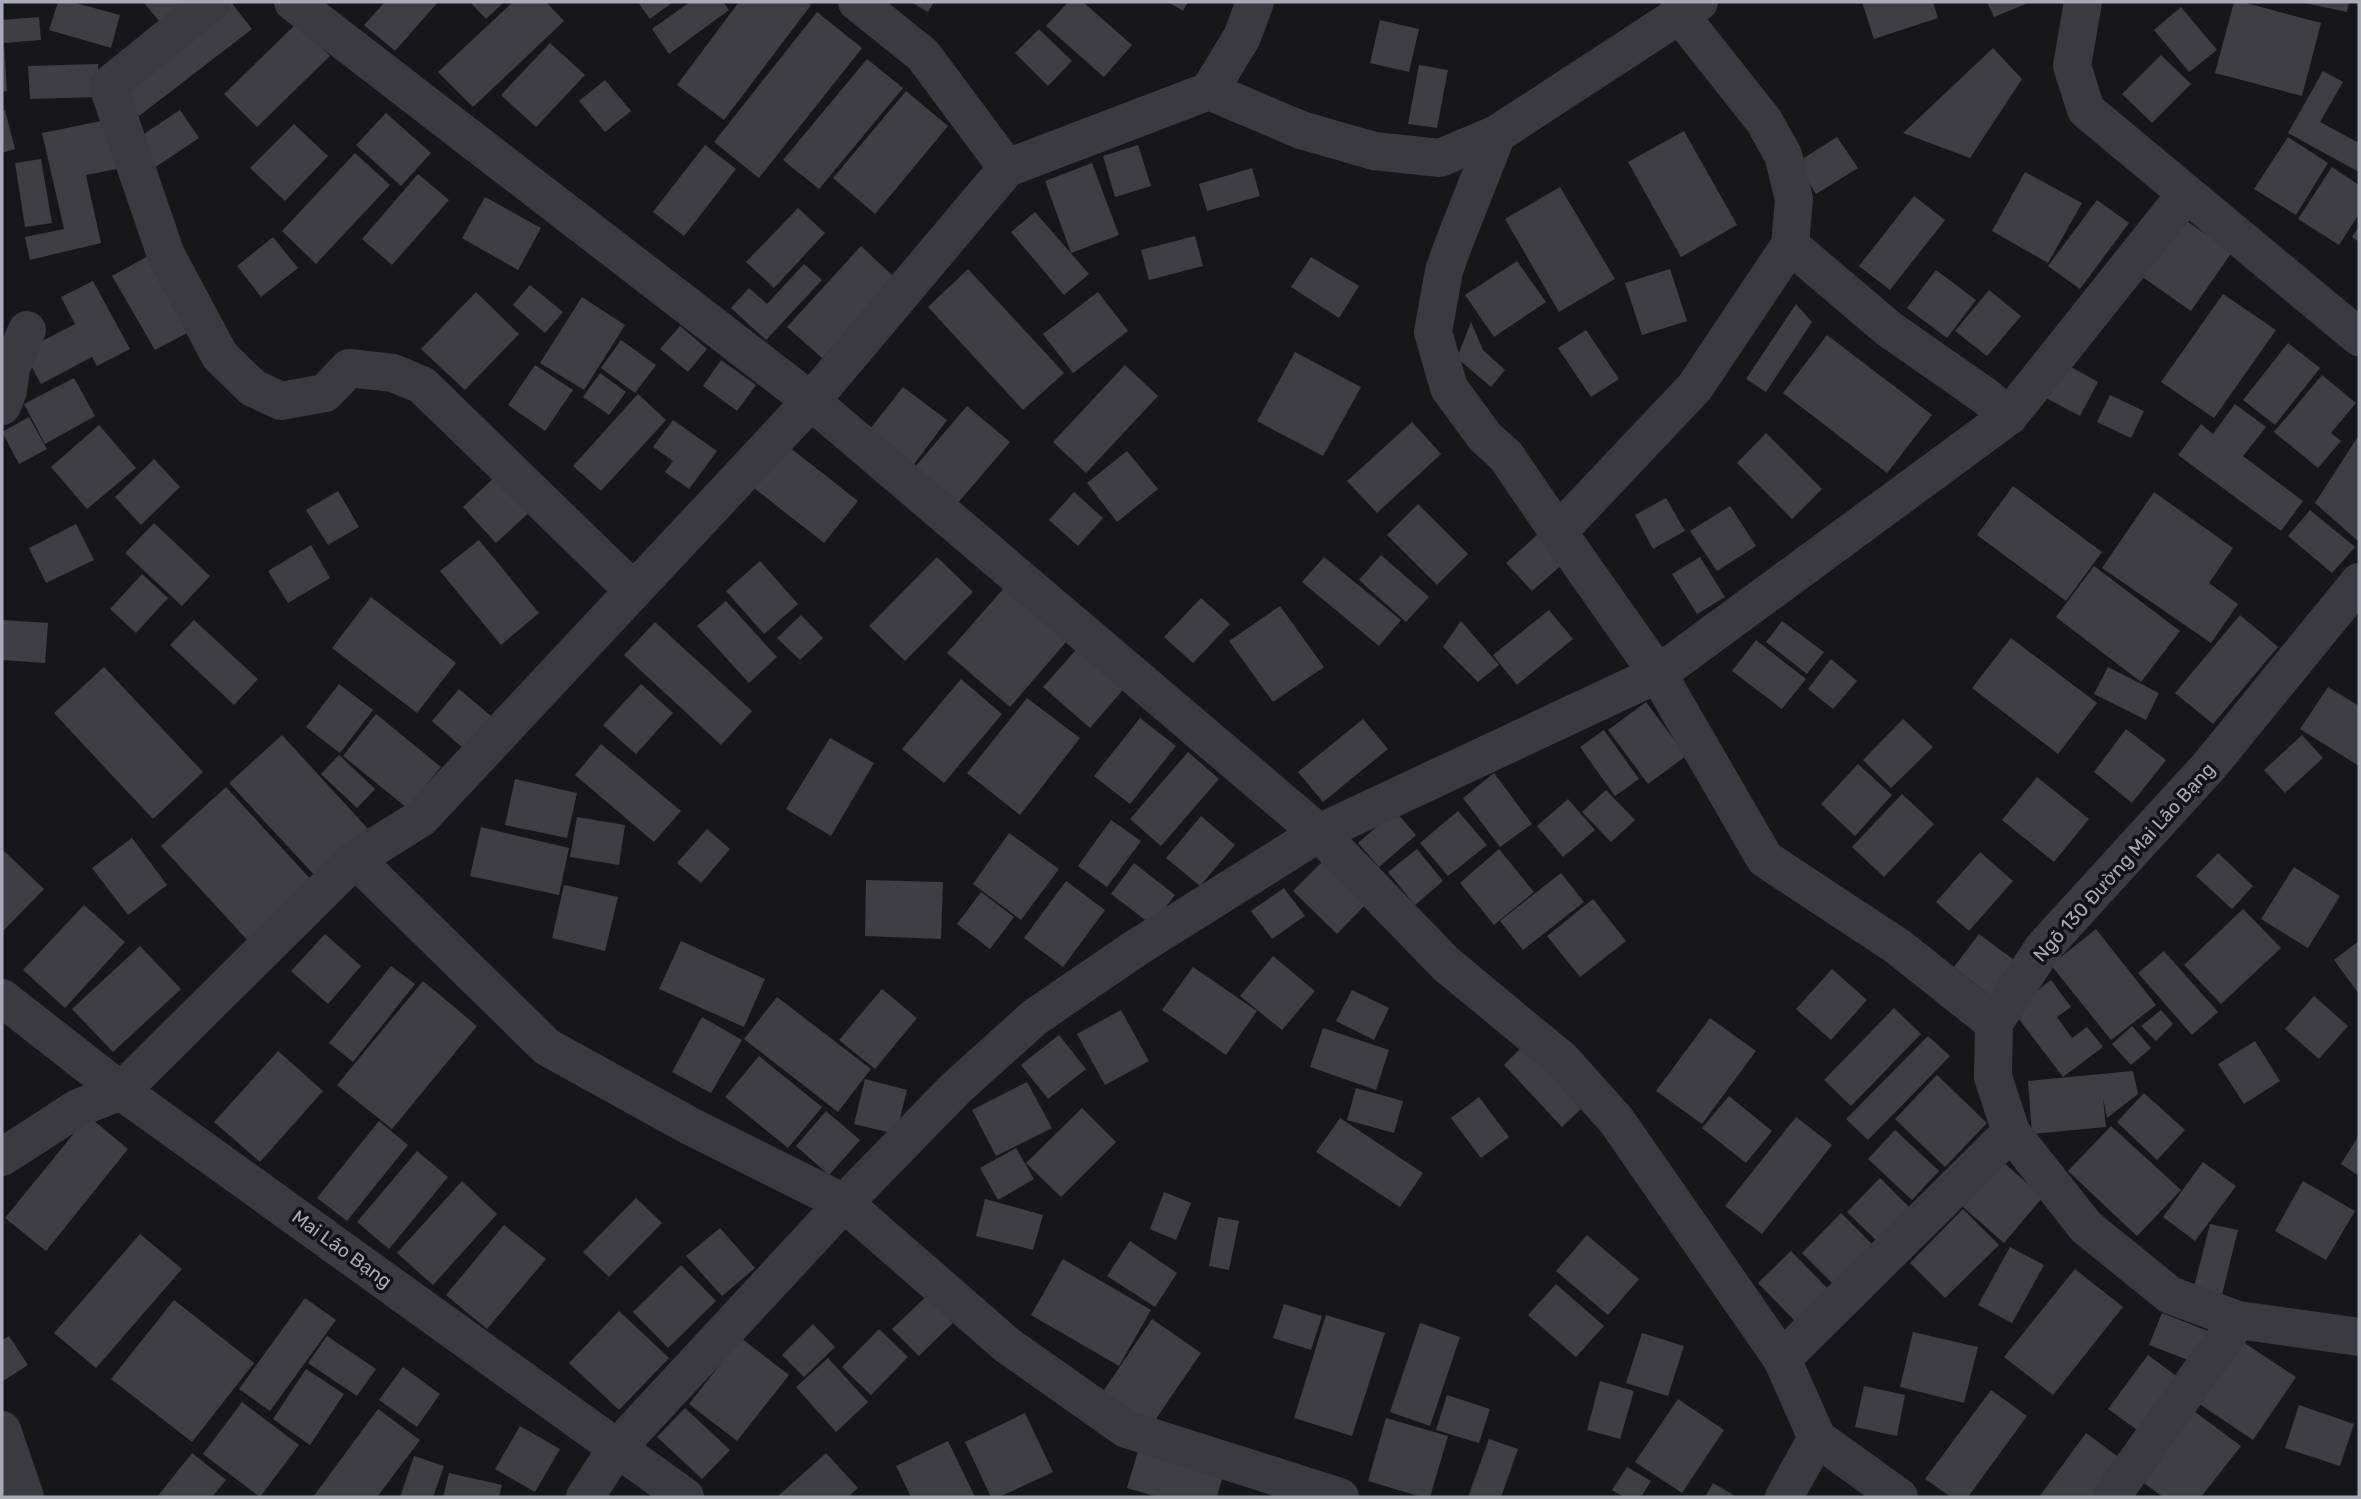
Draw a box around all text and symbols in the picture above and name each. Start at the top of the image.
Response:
street label: Ngõ 130 Đường Mai Lão Bạng [2028,758,2220,966]
street label: Mai Lão Bạng [288,1205,396,1293]

